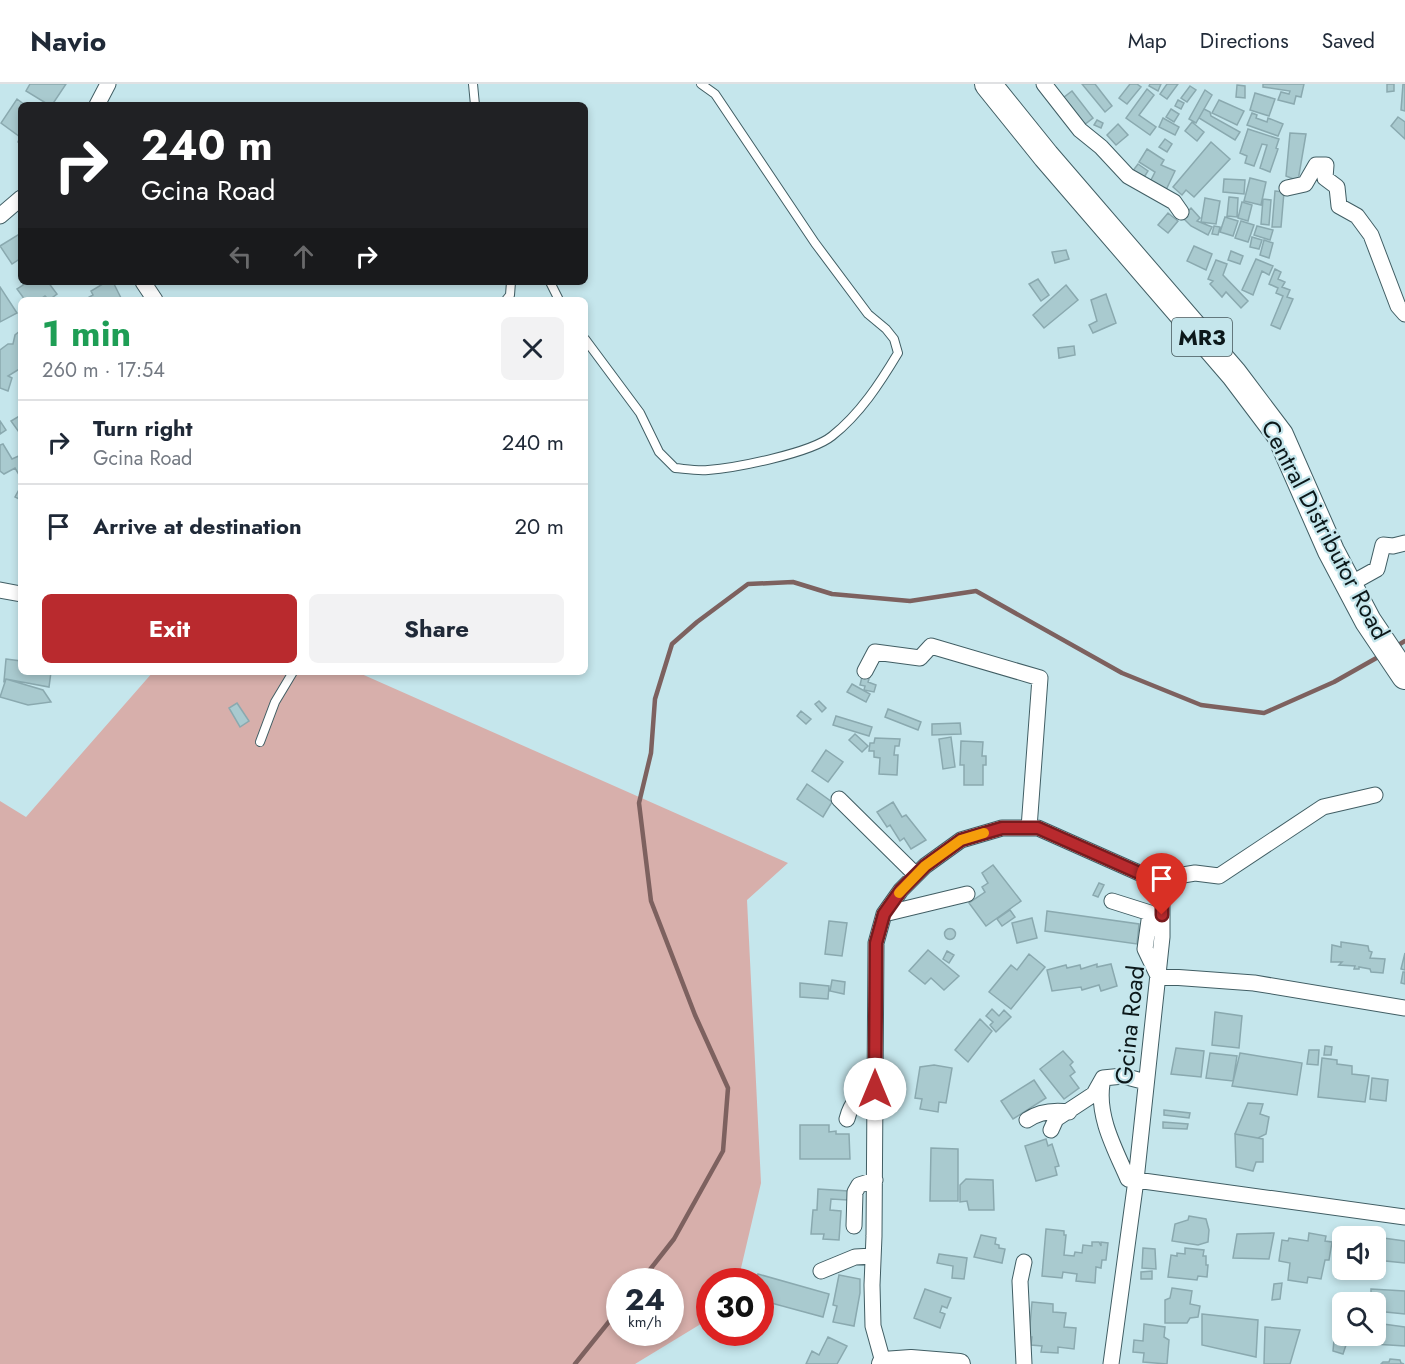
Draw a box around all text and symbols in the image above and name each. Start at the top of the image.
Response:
text: Navio [30,21,106,62]
text: Map [1128,26,1167,56]
text: Directions [1200,26,1289,56]
text: Saved [1322,26,1375,56]
text: 240 m [141,115,273,176]
icon: right [42,126,120,204]
text: Gcina Road [141,171,275,210]
icon: left [224,240,257,273]
icon: ahead [287,240,320,273]
icon: right [350,240,383,273]
text: 1 min [42,307,131,359]
button: close [501,317,564,380]
road number: MR3 [1172,318,1232,356]
text: 260 m · 17:54 [42,356,165,385]
text: Turn right [93,412,193,444]
street label: Central Distributor Road [1253,414,1398,646]
icon: right [42,426,75,459]
text: 240 m [502,426,564,458]
text: Gcina Road [93,444,193,473]
icon: arrive [42,510,75,543]
text: Arrive at destination [93,510,302,542]
text: 20 m [515,510,564,542]
button: Exit [42,594,297,663]
button: Share [309,594,564,663]
pin [1136,853,1187,915]
icon: arrive [1145,862,1178,895]
street label: Gcina Road [1106,964,1153,1086]
position arrow [843,1057,907,1121]
map controls [1332,1226,1386,1346]
button: sound [1332,1226,1386,1280]
speed limit sign: 30 [696,1268,774,1346]
text: 24 [625,1278,665,1321]
button: search [1332,1292,1386,1346]
text: km/h [628,1311,662,1333]

